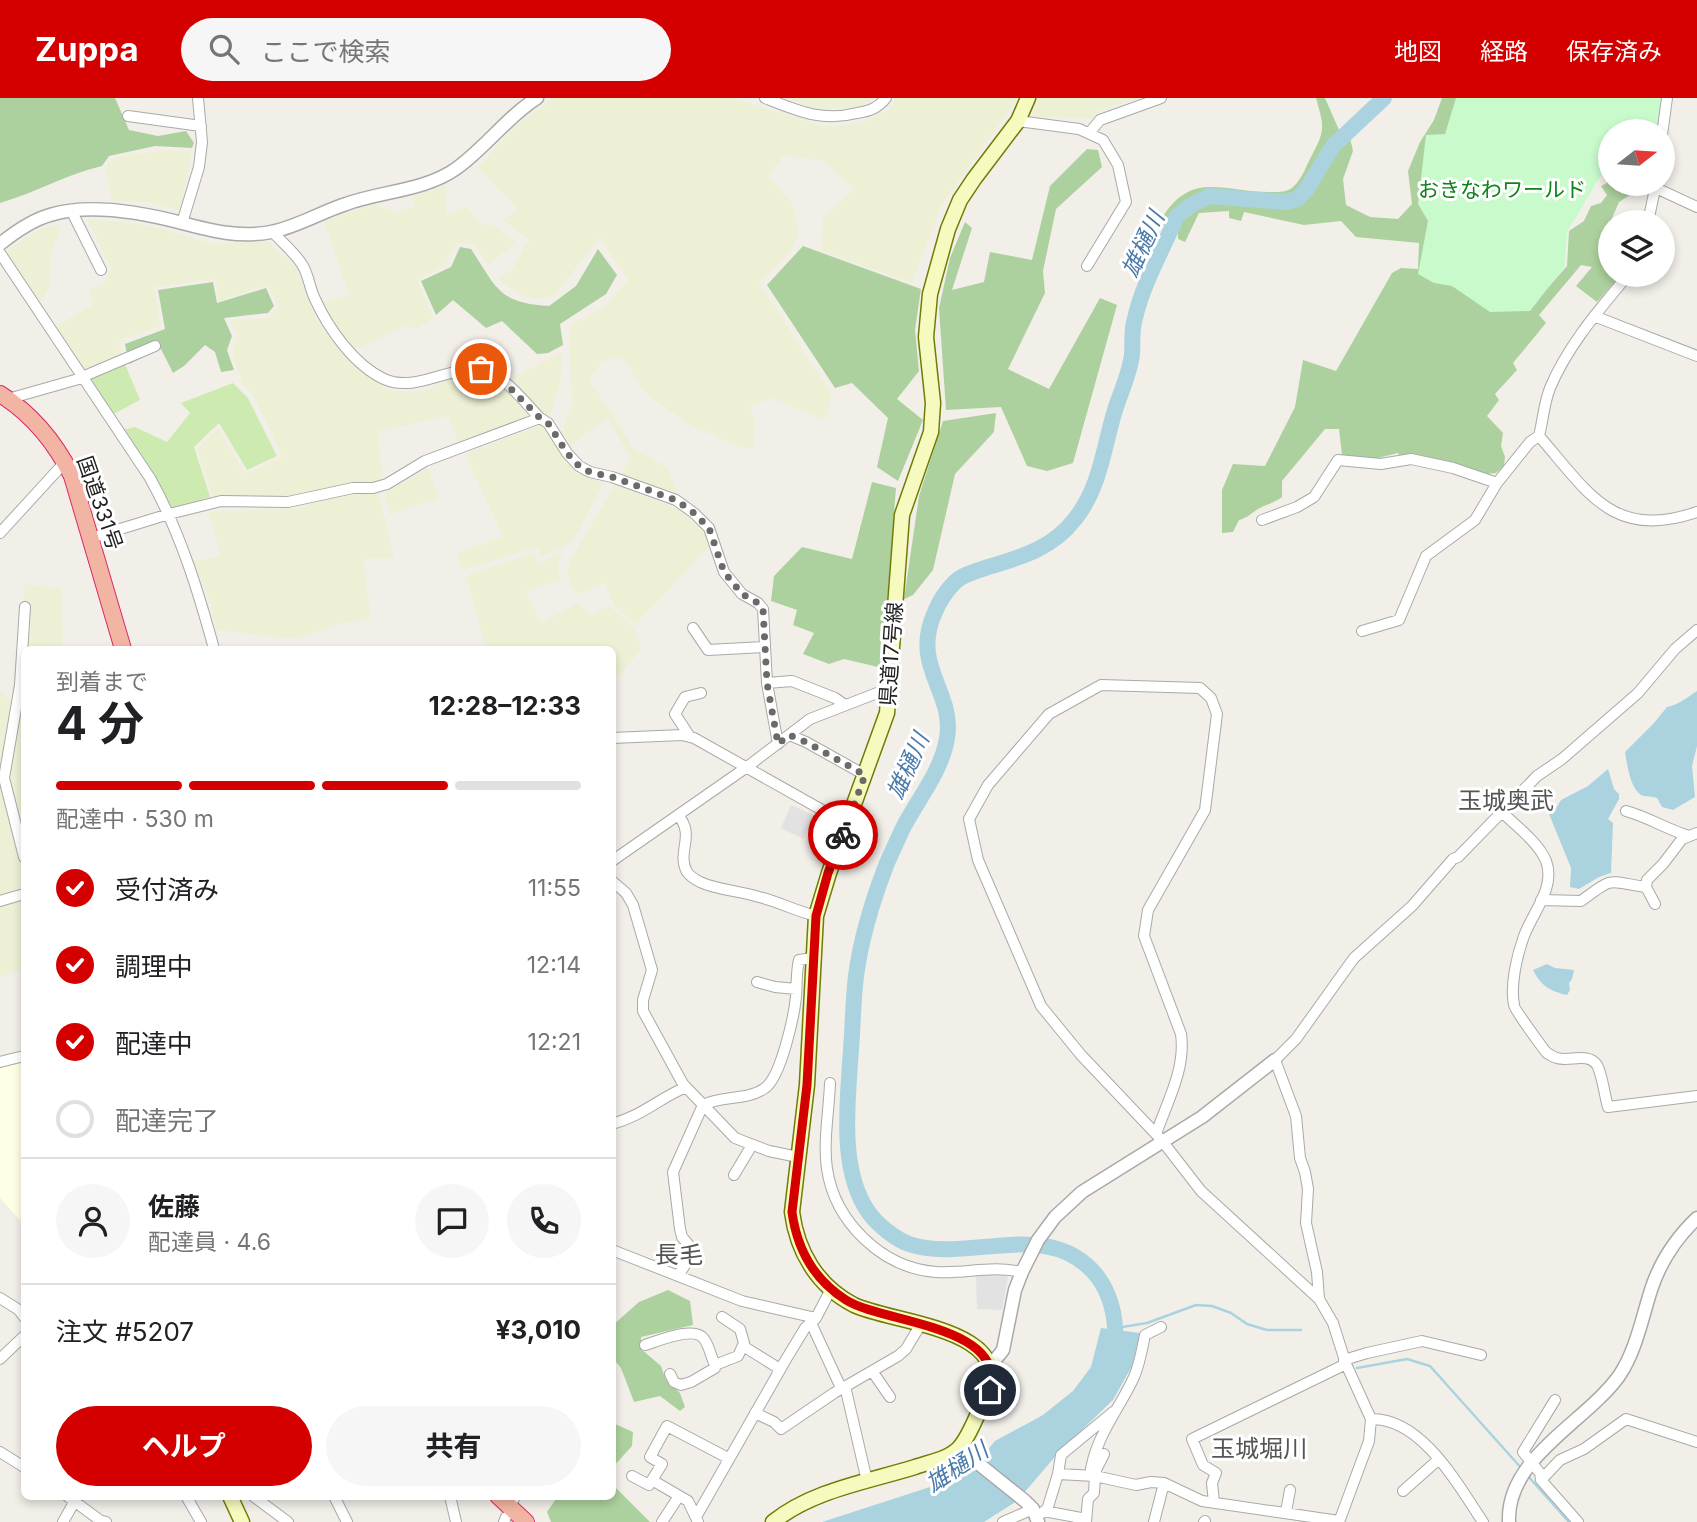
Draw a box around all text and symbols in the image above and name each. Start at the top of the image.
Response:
search box [181,18,671,81]
text: Zuppa [35,29,139,69]
icon: search [205,30,243,68]
text: ここで検索 [261,36,391,67]
text: 地図 [1394,37,1442,66]
text: 経路 [1480,37,1528,66]
text: 保存済み [1566,37,1662,66]
north arrow [1598,119,1675,196]
map controls [1598,119,1675,287]
park label: おきなわワールド [1418,177,1586,202]
water label: 雄樋川 [1116,204,1172,281]
button: layers [1598,210,1675,287]
pin [451,339,511,399]
icon: bag [462,350,500,388]
street label: 国道331号 [72,453,128,553]
street label: 県道17号線 [875,601,907,707]
text: 到着まで [56,668,148,696]
text: 12:28–12:33 [429,690,581,721]
text: 4 分 [56,695,144,751]
water label: 雄樋川 [881,726,936,803]
district label: 玉城奥武 [1458,786,1554,815]
courier [808,800,878,870]
text: 配達中 · 530 m [56,805,214,833]
icon: bike [824,816,862,854]
icon: check [56,869,94,907]
text: 受付済み [115,874,219,905]
text: 11:55 [528,874,581,902]
icon: check [56,946,94,984]
text: 調理中 [115,951,193,982]
text: 12:14 [527,951,581,979]
icon: check [56,1023,94,1061]
text: 配達中 [115,1028,193,1059]
text: 12:21 [528,1028,581,1056]
text: 配達完了 [115,1105,219,1136]
button: person [56,1184,130,1258]
button: chat [415,1184,489,1258]
button: phone [507,1184,581,1258]
text: 佐藤 [148,1191,200,1222]
text: 配達員 · 4.6 [148,1228,271,1256]
district label: 長毛 [655,1240,703,1269]
text: ¥3,010 [496,1314,581,1345]
text: 注文 #5207 [56,1316,194,1347]
pin [960,1360,1020,1420]
icon: home [971,1371,1009,1409]
button: ヘルプ [56,1406,312,1486]
button: 共有 [326,1406,581,1486]
water label: 雄樋川 [921,1434,996,1498]
district label: 玉城堀川 [1211,1434,1307,1463]

